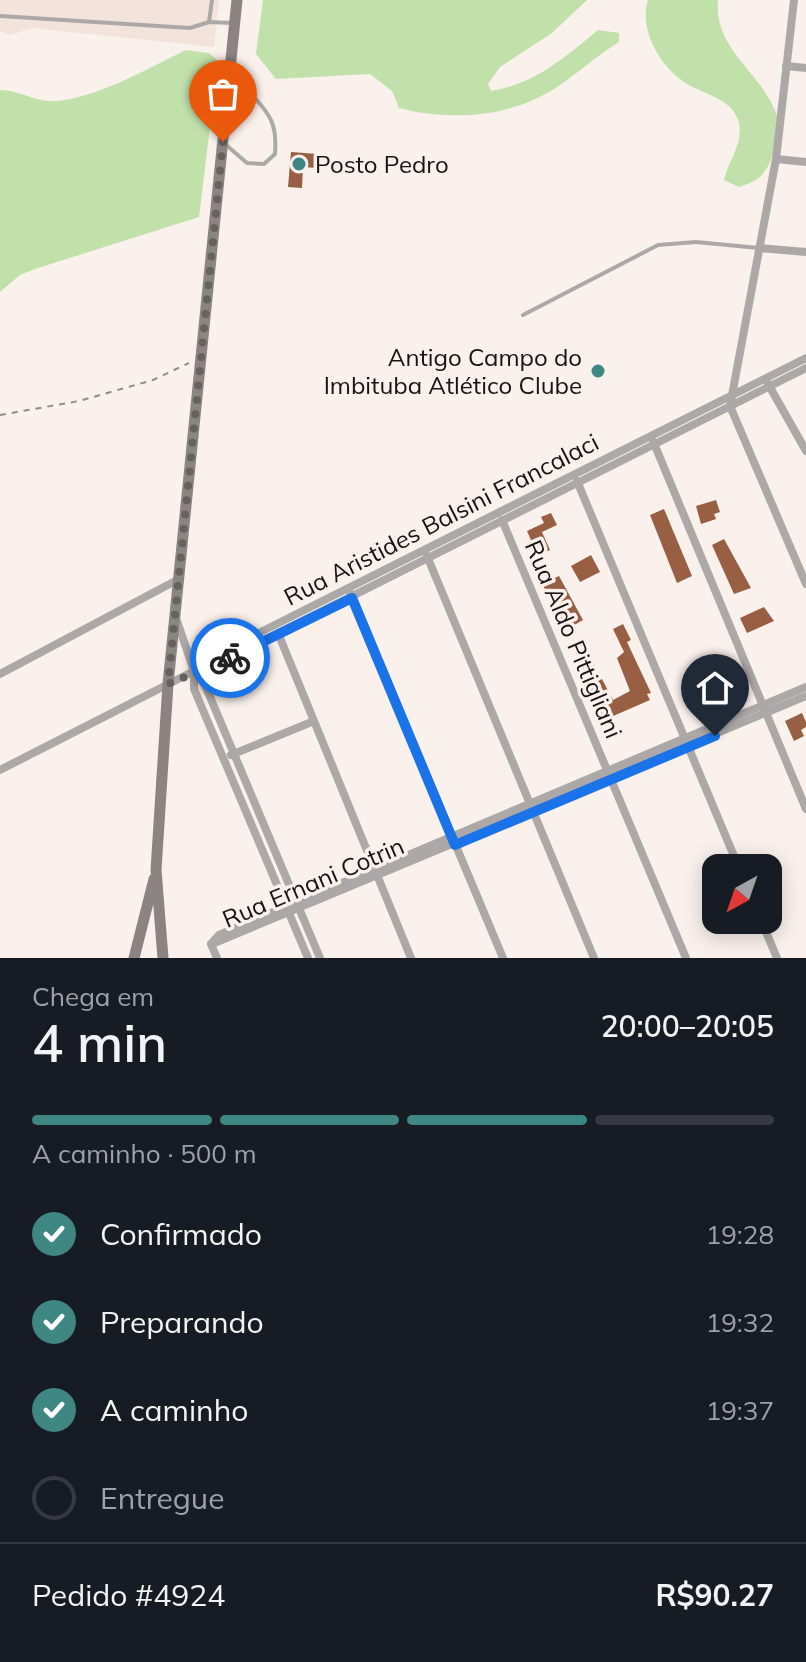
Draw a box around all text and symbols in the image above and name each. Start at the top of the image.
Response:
pin [189,60,257,142]
icon: bag [201,72,245,116]
place label: Posto Pedro [315,149,449,179]
marker: Posto Pedro [290,155,308,173]
place label: Antigo Campo do Imbituba Atlético Clube [324,342,582,400]
marker: Antigo Campo do Imbituba Atlético Clube [589,362,607,380]
street label: Rua Aristides Balsini Francalaci [279,426,603,612]
street label: Rua Aldo Pittigliani [519,535,629,743]
courier [190,618,270,698]
icon: bike [208,636,252,680]
pin [681,654,749,736]
icon: home [693,666,737,710]
street label: Rua Ernani Cotrin [218,830,408,934]
north arrow [702,854,782,934]
map controls [702,854,782,934]
text: Chega em [32,980,154,1013]
text: 20:00–20:05 [601,1007,774,1045]
text: 4 min [32,1010,167,1075]
text: A caminho · 500 m [32,1137,257,1170]
icon: check [32,1212,76,1256]
text: Confirmado [100,1215,262,1253]
text: 19:28 [706,1218,774,1251]
icon: check [32,1300,76,1344]
text: Preparando [100,1303,264,1341]
text: 19:32 [706,1306,774,1339]
icon: check [32,1388,76,1432]
text: A caminho [100,1391,248,1429]
text: 19:37 [706,1394,774,1427]
text: Entregue [100,1479,224,1517]
text: Pedido #4924 [32,1576,225,1614]
text: R$90.27 [656,1576,774,1614]

